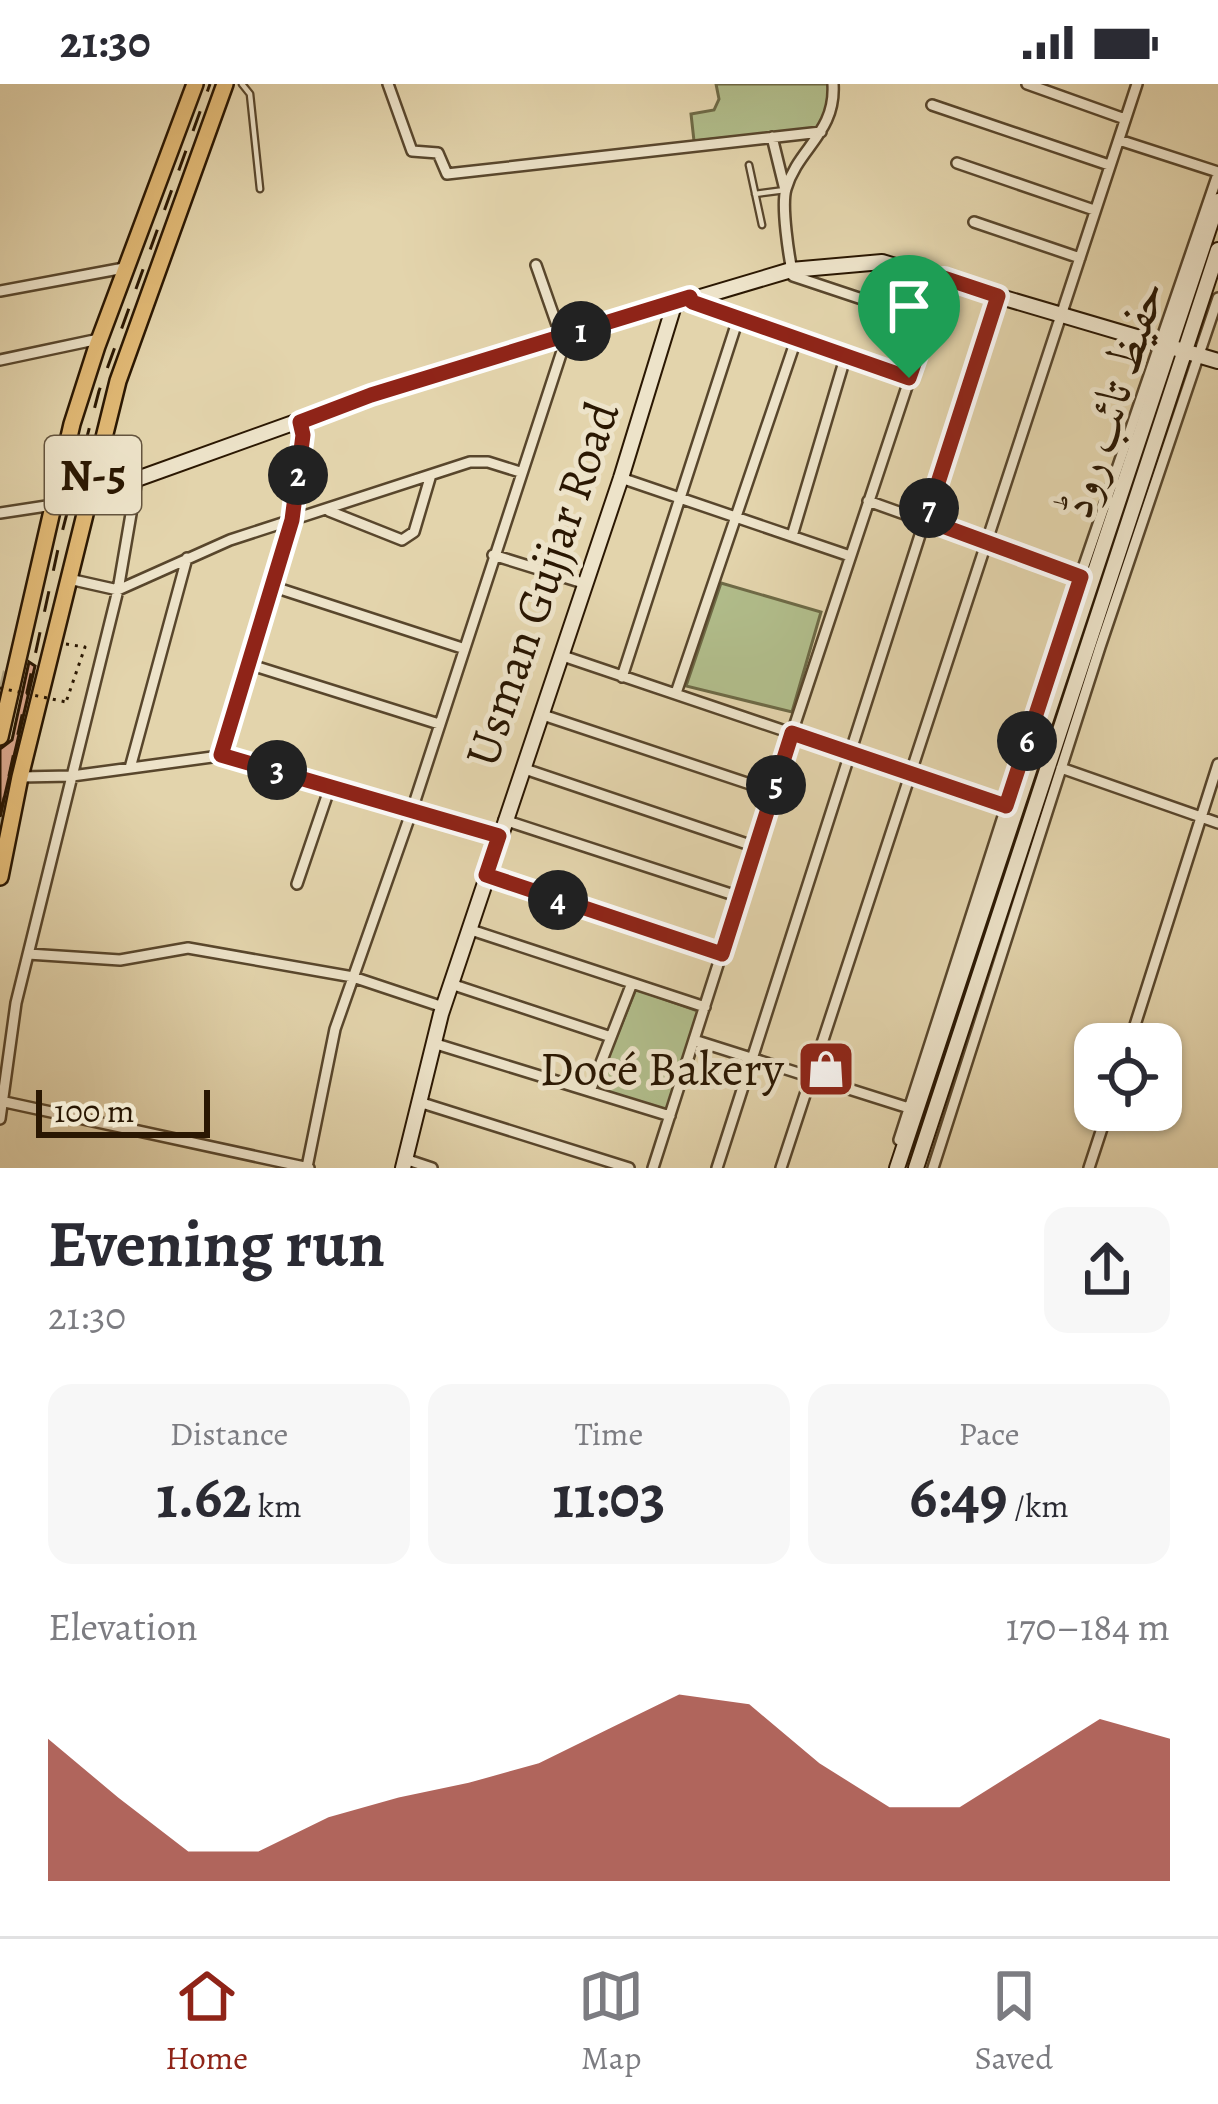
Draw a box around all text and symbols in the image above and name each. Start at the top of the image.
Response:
text: 21:30 [60,11,151,73]
pin [858,255,960,378]
street label: حفیظ تائب روڈ [1042,271,1182,527]
icon: arrive [876,273,942,339]
pin: 1 [551,301,611,361]
text: 1 [575,308,587,353]
street label: Usman Gujjar Road [449,393,635,775]
road number: N-5 [45,436,141,514]
pin: 2 [268,445,328,505]
text: 2 [290,452,306,497]
pin: 7 [899,478,959,538]
text: 7 [922,485,936,530]
pin: 6 [997,711,1057,771]
text: 6 [1019,718,1035,763]
pin: 3 [247,740,307,800]
text: 3 [270,747,284,792]
pin: 5 [746,755,806,815]
text: 5 [769,762,783,807]
pin: 4 [528,870,588,930]
text: 4 [550,877,566,922]
map controls [1074,1023,1182,1131]
button: locate [1074,1023,1182,1131]
place label: Docé Bakery [540,1036,785,1102]
shop icon: Docé Bakery [795,1038,857,1100]
scale bar [36,1084,210,1137]
text: 100 m [54,1088,134,1133]
text: Evening run [48,1199,385,1289]
button: share [1044,1207,1170,1333]
text: 21:30 [48,1289,126,1342]
text: Distance [170,1411,288,1456]
text: Time [575,1411,643,1456]
text: Pace [958,1411,1020,1456]
text: 1.62 [156,1456,251,1538]
text: 11:03 [552,1456,666,1538]
text: 6:49 [909,1456,1008,1538]
text: km [251,1483,302,1528]
text: /km [1008,1483,1069,1528]
text: Elevation [48,1600,198,1653]
text: 170–184 m [1006,1600,1170,1653]
tab: Home [165,1963,248,2080]
tab: Map [578,1963,644,2080]
tab: Saved [975,1963,1053,2080]

